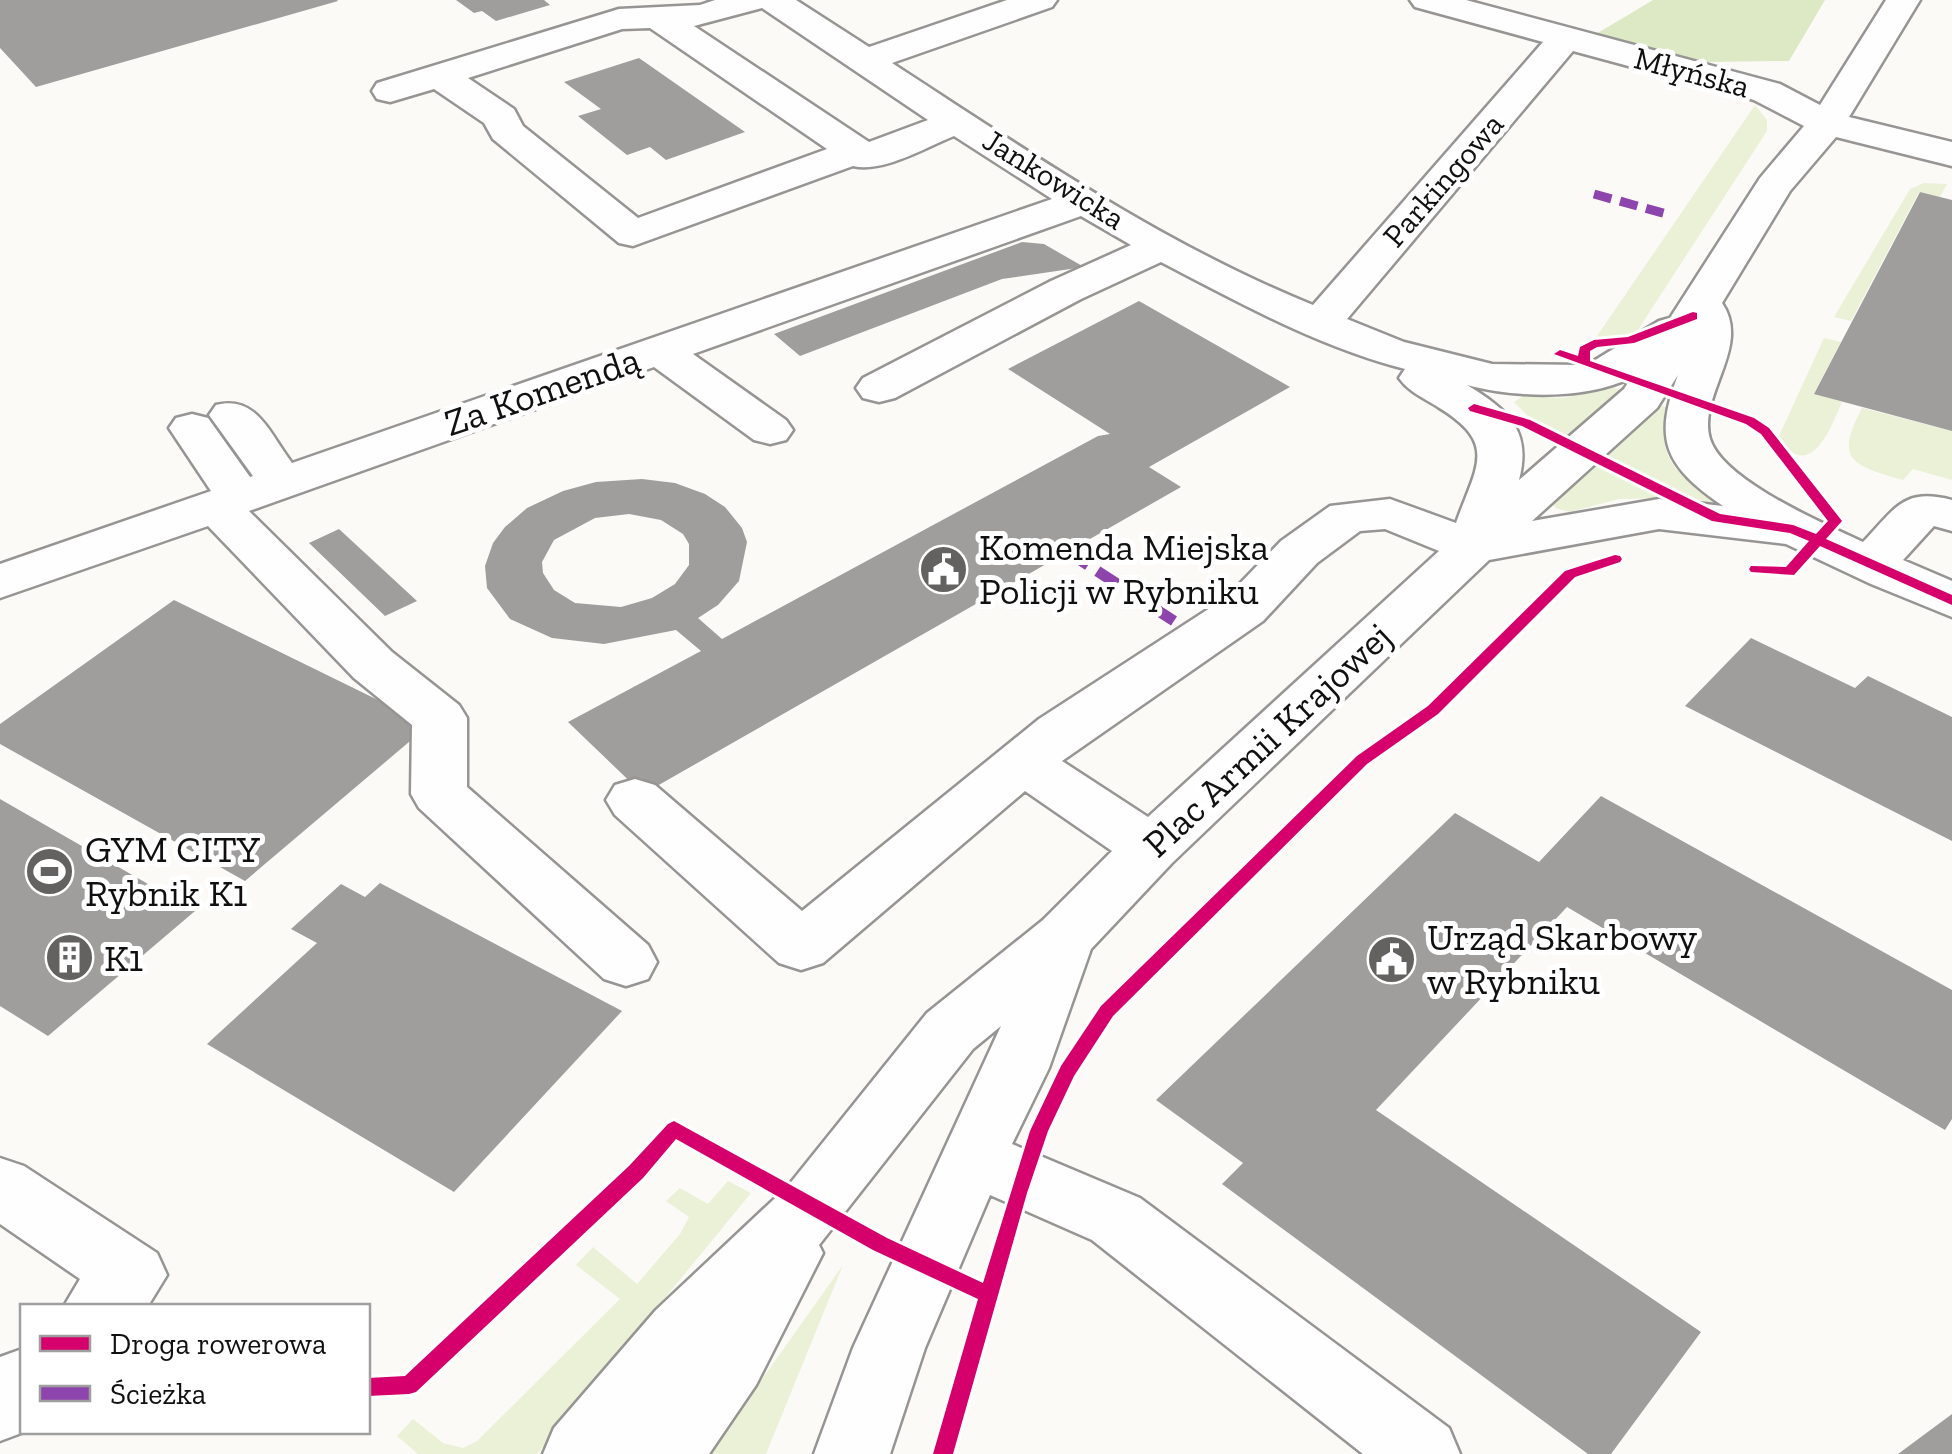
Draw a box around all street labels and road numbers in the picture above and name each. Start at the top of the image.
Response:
street label: Młyńska [1630,38,1754,106]
street label: Parkingowa [1375,105,1511,255]
street label: Jankowicka [976,120,1132,238]
street label: Za Komendą [438,336,646,446]
street label: Plac Armii Krajowej [1134,613,1400,867]

